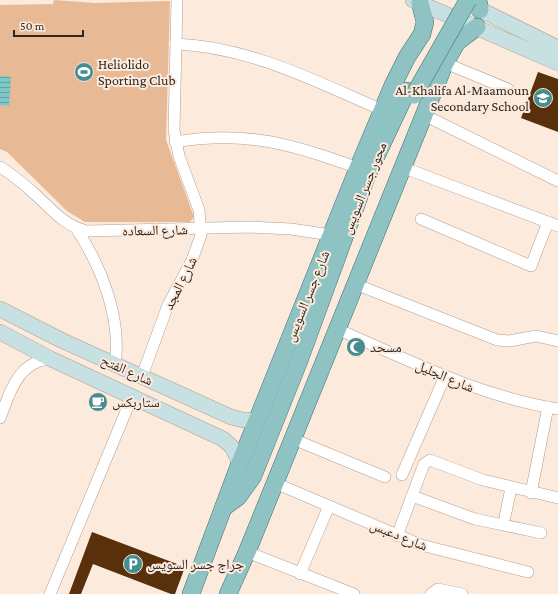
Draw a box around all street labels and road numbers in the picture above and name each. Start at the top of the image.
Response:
street label: محور جسر السويس [338,140,391,237]
street label: شارع السعاده [122,221,188,241]
street label: شارع جسر السويس [281,248,334,345]
street label: شارع المجد [160,254,202,313]
street label: شارع الفتح [98,351,156,390]
street label: شارع الجليل [413,357,476,397]
street label: شارع دعبس [367,516,430,556]

